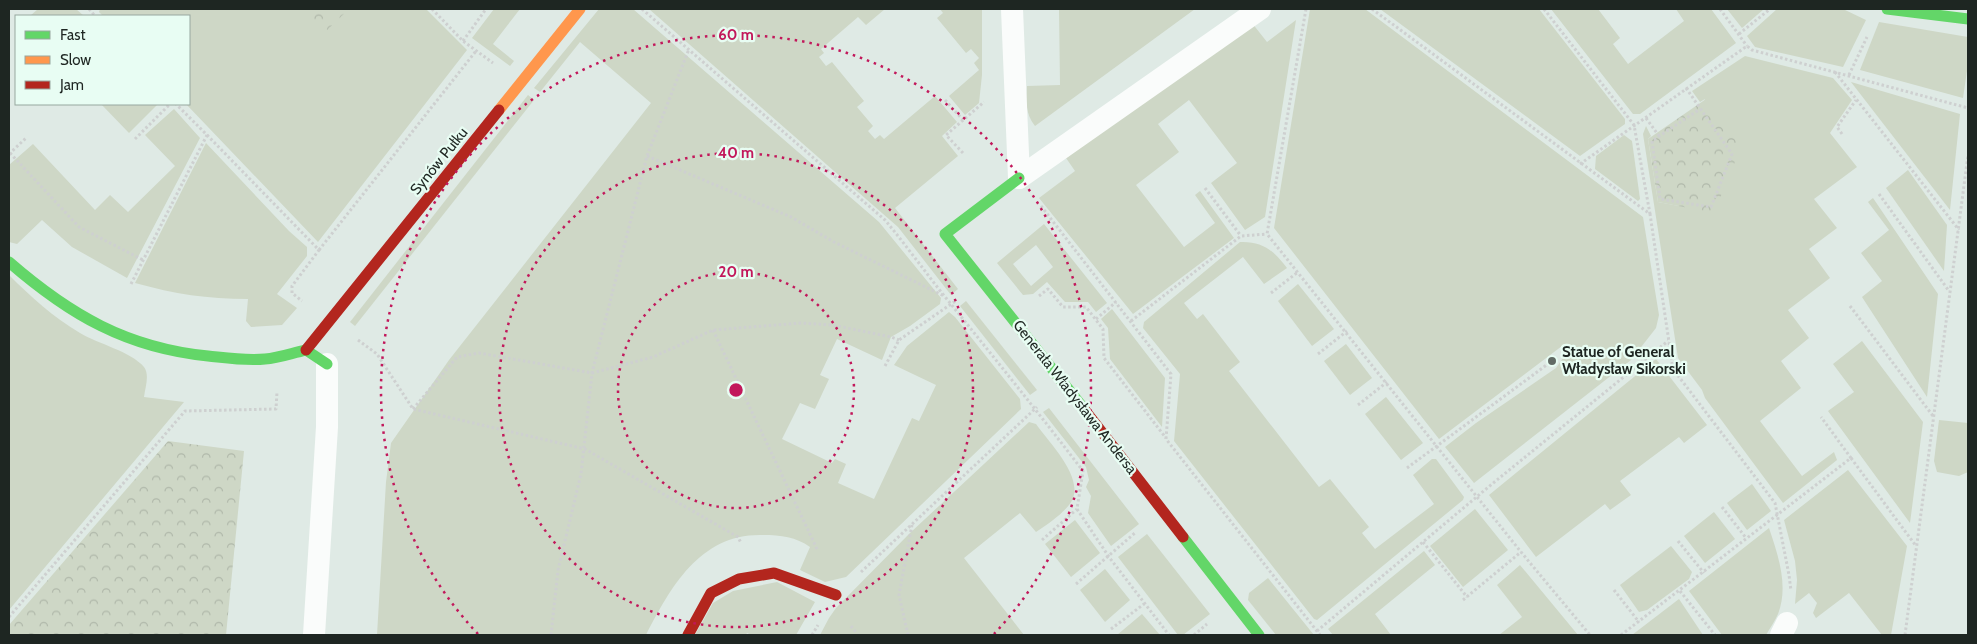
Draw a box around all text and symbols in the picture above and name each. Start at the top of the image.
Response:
legend [15,15,190,105]
text: Fast [60,26,85,44]
text: 60 m [718,26,754,44]
text: Slow [60,51,91,69]
text: Jam [59,76,84,94]
street label: Synów Pułku [406,124,472,198]
text: 40 m [718,144,754,162]
text: 20 m [719,263,753,281]
street label: Generała Władysława Andersa [1009,316,1141,478]
place label: Statue of General Władysław Sikorski [1562,343,1686,378]
marker: Statue of General Władysław Sikorski [1546,355,1558,367]
centre of rings [727,381,745,399]

